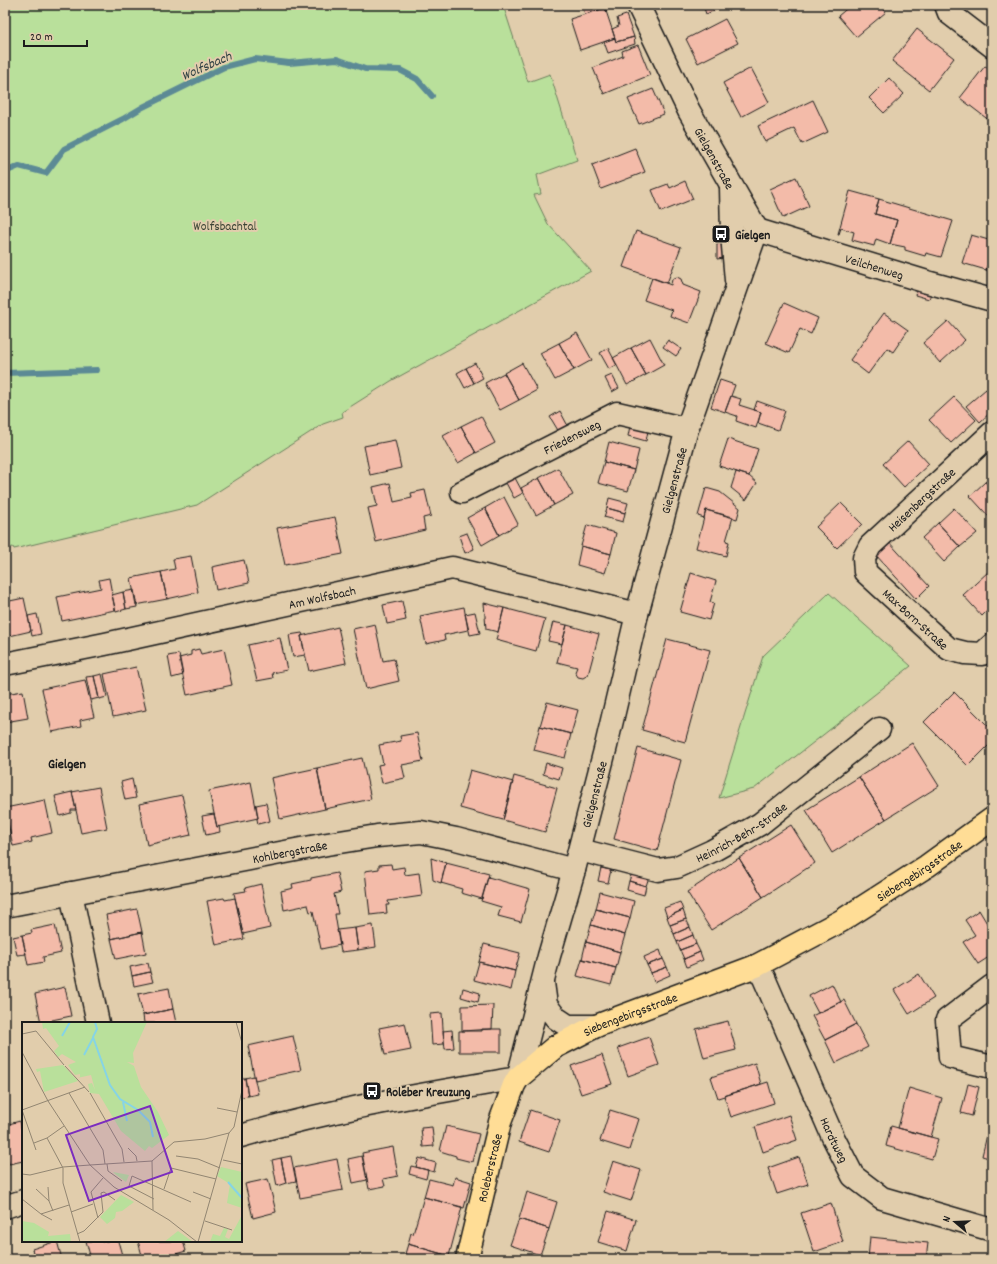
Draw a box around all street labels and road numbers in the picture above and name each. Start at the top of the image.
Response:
street label: Gielgenstraße [688,125,738,194]
street label: Veilchenweg [842,250,906,286]
street label: Friedensweg [541,416,605,461]
street label: Gielgenstraße [658,445,694,516]
street label: Heisenbergstraße [884,464,961,537]
street label: Am Wolfsbach [287,582,358,616]
street label: Max-Born-Straße [877,585,952,656]
street label: Gielgenstraße [578,759,614,830]
street label: Heinrich-Behr-Straße [693,799,793,869]
street label: Siebengebirgsstraße [874,836,967,908]
street label: Kohlbergstraße [251,837,330,870]
street label: Siebengebirgsstraße [581,989,681,1043]
street label: Hardtweg [814,1115,852,1167]
street label: Roleberstraße [474,1132,509,1205]

